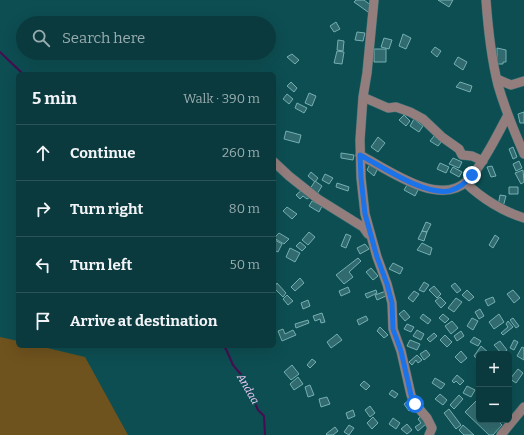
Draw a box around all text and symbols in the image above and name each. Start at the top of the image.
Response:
search box [16,16,276,60]
icon: search [30,27,52,49]
text: Search here [62,29,145,47]
text: 5 min [32,88,77,109]
text: Walk · 390 m [183,91,260,106]
icon: ahead [32,142,54,164]
text: Continue [70,144,136,162]
text: 260 m [222,145,260,160]
route end [463,166,481,184]
icon: right [32,198,54,220]
text: Turn right [70,200,143,218]
text: 80 m [229,201,260,216]
icon: left [32,254,54,276]
text: Turn left [70,256,132,274]
text: 50 m [230,257,260,272]
icon: arrive [32,310,54,332]
text: Arrive at destination [70,312,217,330]
map controls [476,351,512,423]
button: + [476,351,512,387]
water label: Andaa [234,371,262,407]
button: − [476,387,512,423]
route start [406,395,424,413]

